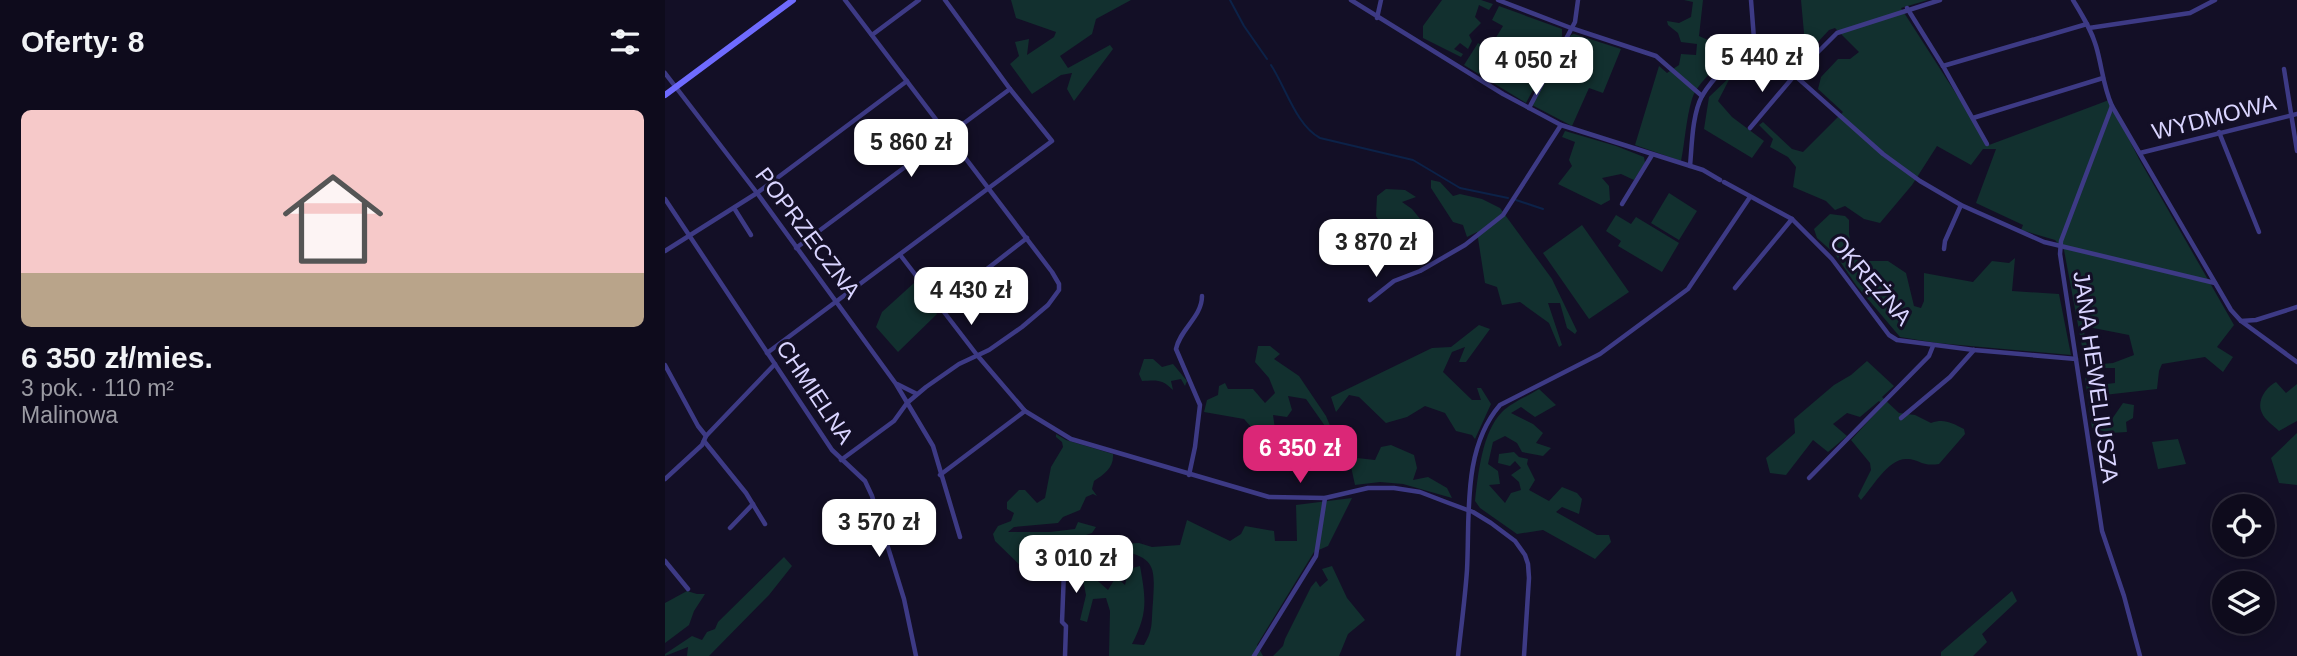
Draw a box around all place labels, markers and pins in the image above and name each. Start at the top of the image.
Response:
pin: 5 440 zł [1690,34,1834,94]
pin: 4 050 zł [1464,38,1608,97]
pin: 5 860 zł [839,120,983,179]
pin: 3 870 zł [1304,219,1448,279]
pin: 4 430 zł [899,268,1043,327]
pin: 6 350 zł [1228,426,1372,485]
pin: 3 570 zł [807,500,951,559]
pin: 3 010 zł [1004,536,1148,595]

